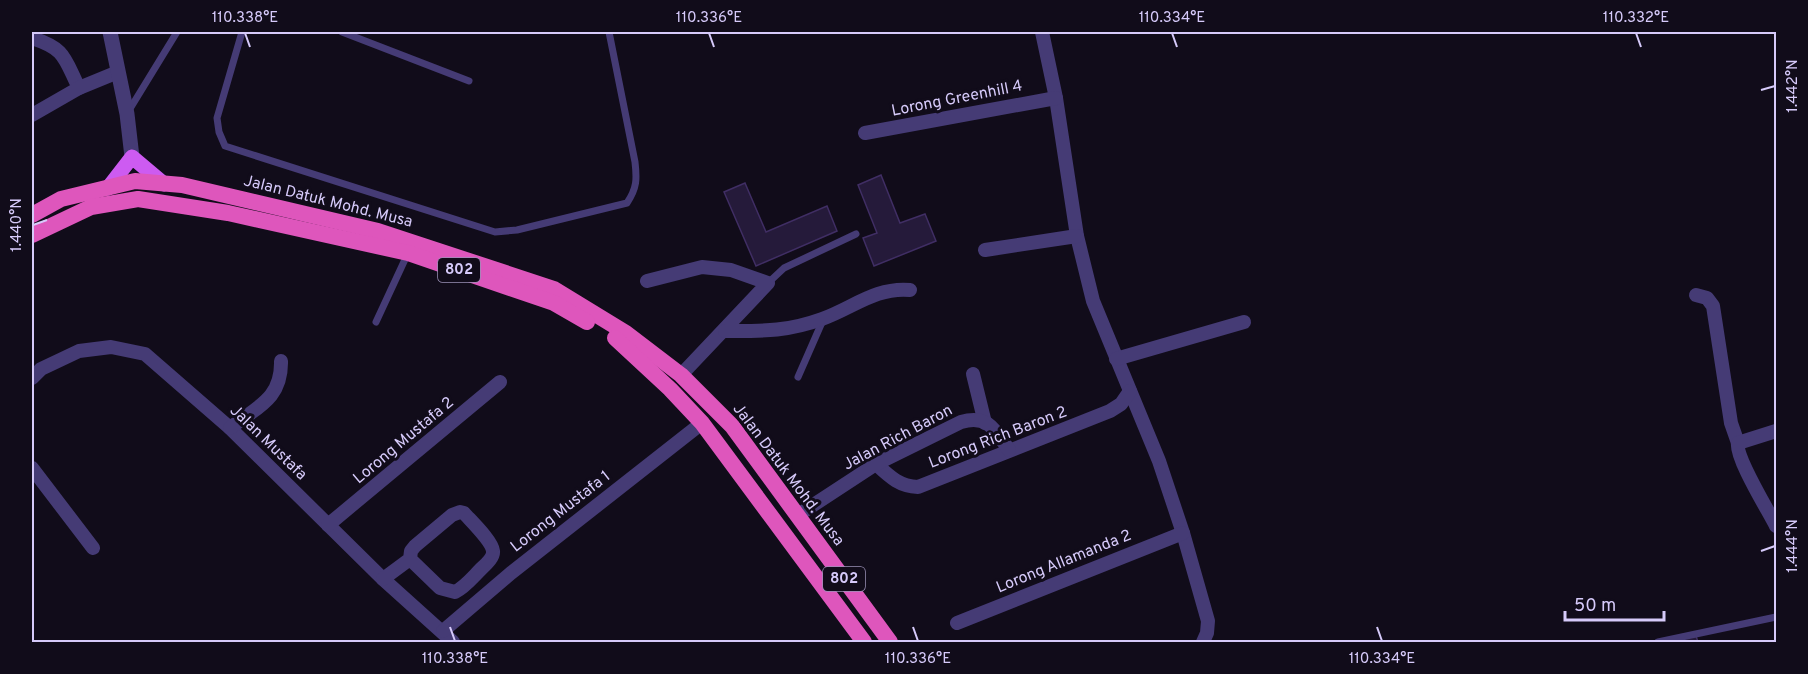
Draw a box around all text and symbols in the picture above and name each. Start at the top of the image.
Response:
text: 110.338°E [212,9,278,28]
text: 110.336°E [676,9,742,28]
text: 110.334°E [1139,9,1205,28]
text: 110.332°E [1603,9,1669,28]
text: 1.442°N [1784,59,1803,113]
street label: Lorong Greenhill 4 [890,76,1024,122]
street label: Jalan Datuk Mohd. Musa [241,171,415,233]
text: 1.440°N [8,198,27,252]
road number: 802 [438,258,480,282]
street label: Lorong Mustafa 2 [350,393,458,489]
street label: Jalan Datuk Mohd. Musa [728,400,848,550]
street label: Jalan Mustafa [225,401,311,485]
street label: Jalan Rich Baron [840,401,956,475]
street label: Lorong Rich Baron 2 [926,402,1070,474]
street label: Lorong Mustafa 1 [507,467,615,557]
text: 1.444°N [1784,519,1803,573]
street label: Lorong Allamanda 2 [993,526,1135,598]
road number: 802 [823,567,865,591]
scale bar [1565,584,1664,622]
text: 50 m [1574,595,1616,618]
text: 110.338°E [422,650,488,669]
text: 110.336°E [885,650,951,669]
text: 110.334°E [1349,650,1415,669]

